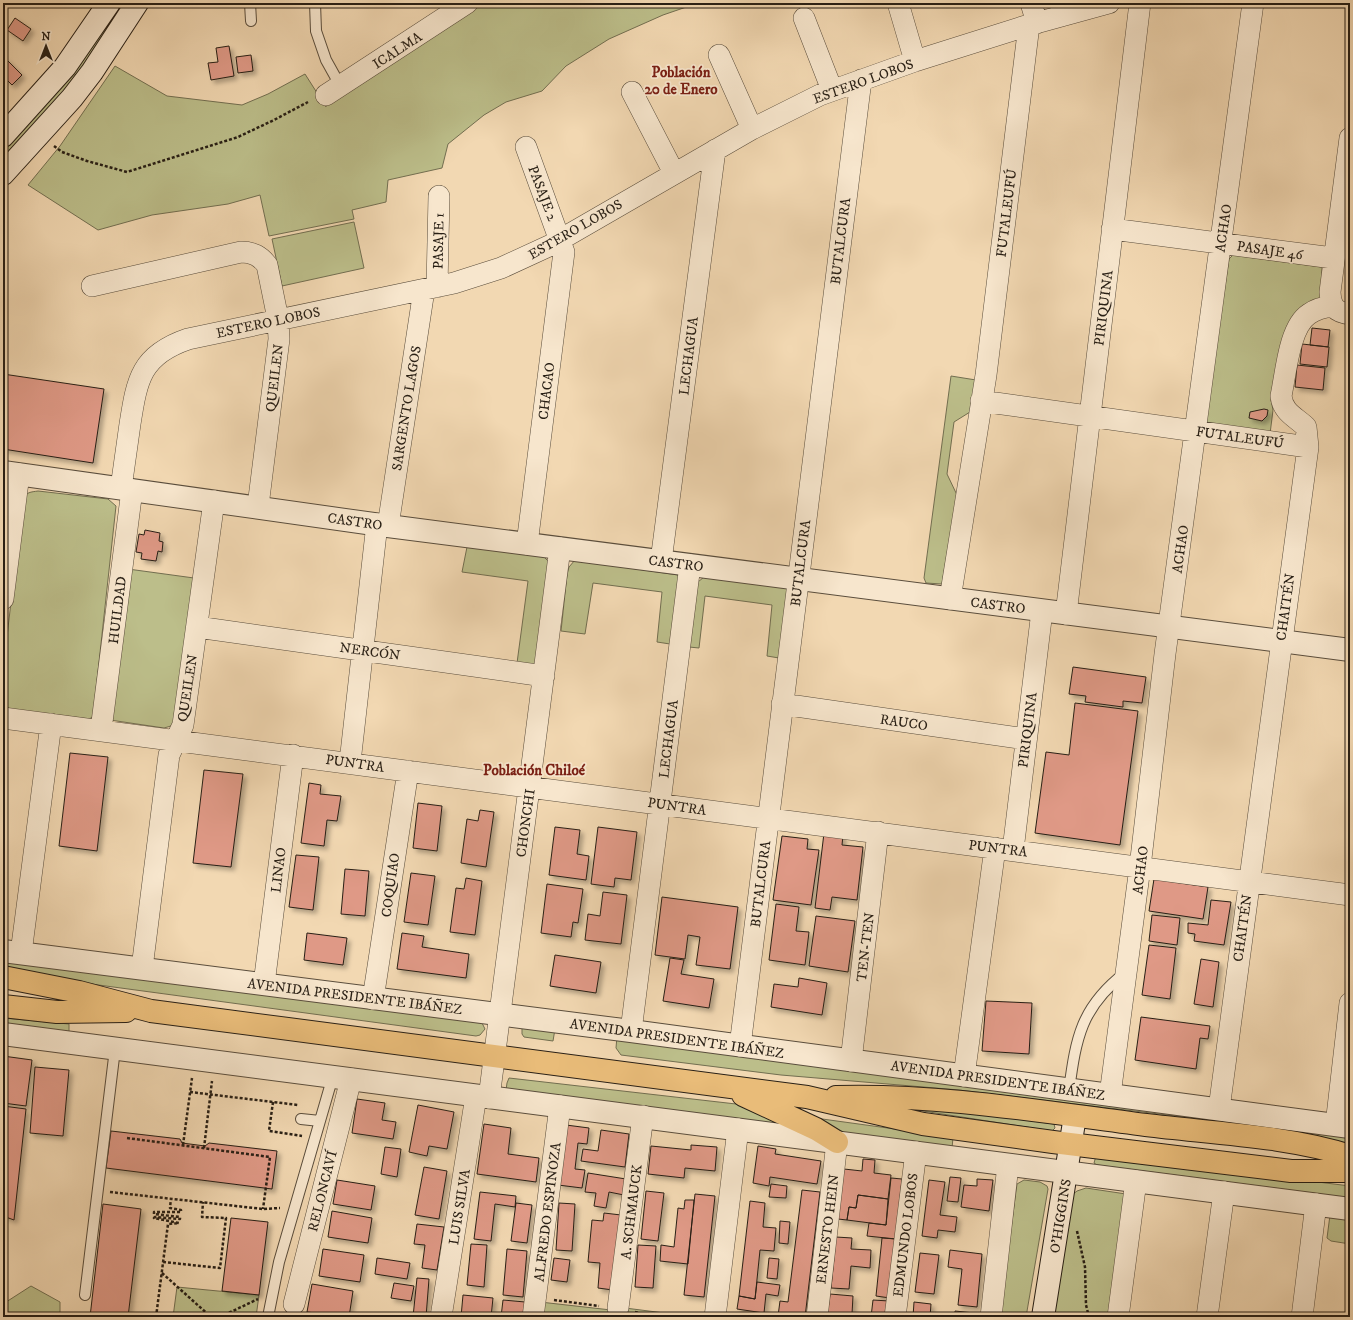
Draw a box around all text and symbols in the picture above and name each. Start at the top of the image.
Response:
north arrow [26,26,66,66]
street label: ICALMA [369,28,427,74]
text: N [41,30,51,44]
street label: ESTERO LOBOS [811,55,916,109]
district label: Población 20 de Enero [644,63,718,99]
street label: PASAJE 2 [523,163,561,224]
street label: FUTALEUFÚ [993,168,1021,258]
street label: ESTERO LOBOS [525,196,626,264]
street label: BUTALCURA [827,196,855,285]
street label: ACHAO [1212,203,1236,253]
street label: PASAJE 1 [430,213,448,269]
street label: PASAJE 46 [1236,237,1305,265]
street label: PIRIQUINA [1090,268,1118,347]
street label: ESTERO LOBOS [215,303,322,343]
street label: LECHAGUA [675,315,703,396]
street label: QUEILEN [262,343,288,413]
street label: SARGENTO LAGOS [388,344,426,472]
street label: CHACAO [535,361,559,421]
street label: FUTALEUFÚ [1195,423,1285,453]
street label: CASTRO [326,509,384,535]
street label: BUTALCURA [787,518,815,607]
street label: ACHAO [1169,524,1193,574]
street label: CASTRO [647,552,704,576]
street label: CHAITÉN [1272,572,1300,642]
street label: HUILDAD [105,575,131,645]
street label: CASTRO [969,594,1026,618]
street label: NERCÓN [338,639,402,665]
street label: QUEILEN [174,653,202,723]
street label: PIRIQUINA [1014,690,1042,769]
street label: LECHAGUA [655,698,683,779]
street label: RAUCO [879,711,929,735]
street label: PUNTRA [324,751,387,777]
district label: Población Chiloé [483,761,586,780]
street label: CHONCHI [512,788,540,858]
street label: PUNTRA [646,794,709,820]
street label: PUNTRA [967,836,1029,862]
street label: BUTALCURA [747,839,775,928]
street label: ACHAO [1129,845,1153,895]
street label: LINAO [267,846,291,894]
street label: COQUIAO [378,852,404,919]
street label: CHAITÉN [1229,893,1257,963]
street label: TEN-TEN [853,911,879,983]
street label: AVENIDA PRESIDENTE IBÁÑEZ [246,975,463,1019]
street label: AVENIDA PRESIDENTE IBÁÑEZ [568,1015,785,1063]
street label: AVENIDA PRESIDENTE IBÁÑEZ [889,1057,1106,1105]
street label: ALFREDO ESPINOZA [530,1140,566,1283]
street label: RELONCAVÍ [304,1148,342,1234]
street label: A. SCHMAUCK [617,1164,647,1260]
street label: LUIS SILVA [445,1167,475,1246]
street label: EDMUNDO LOBOS [889,1172,923,1298]
street label: ERNESTO HEIN [812,1173,844,1285]
street label: O'HIGGINS [1046,1178,1076,1255]

